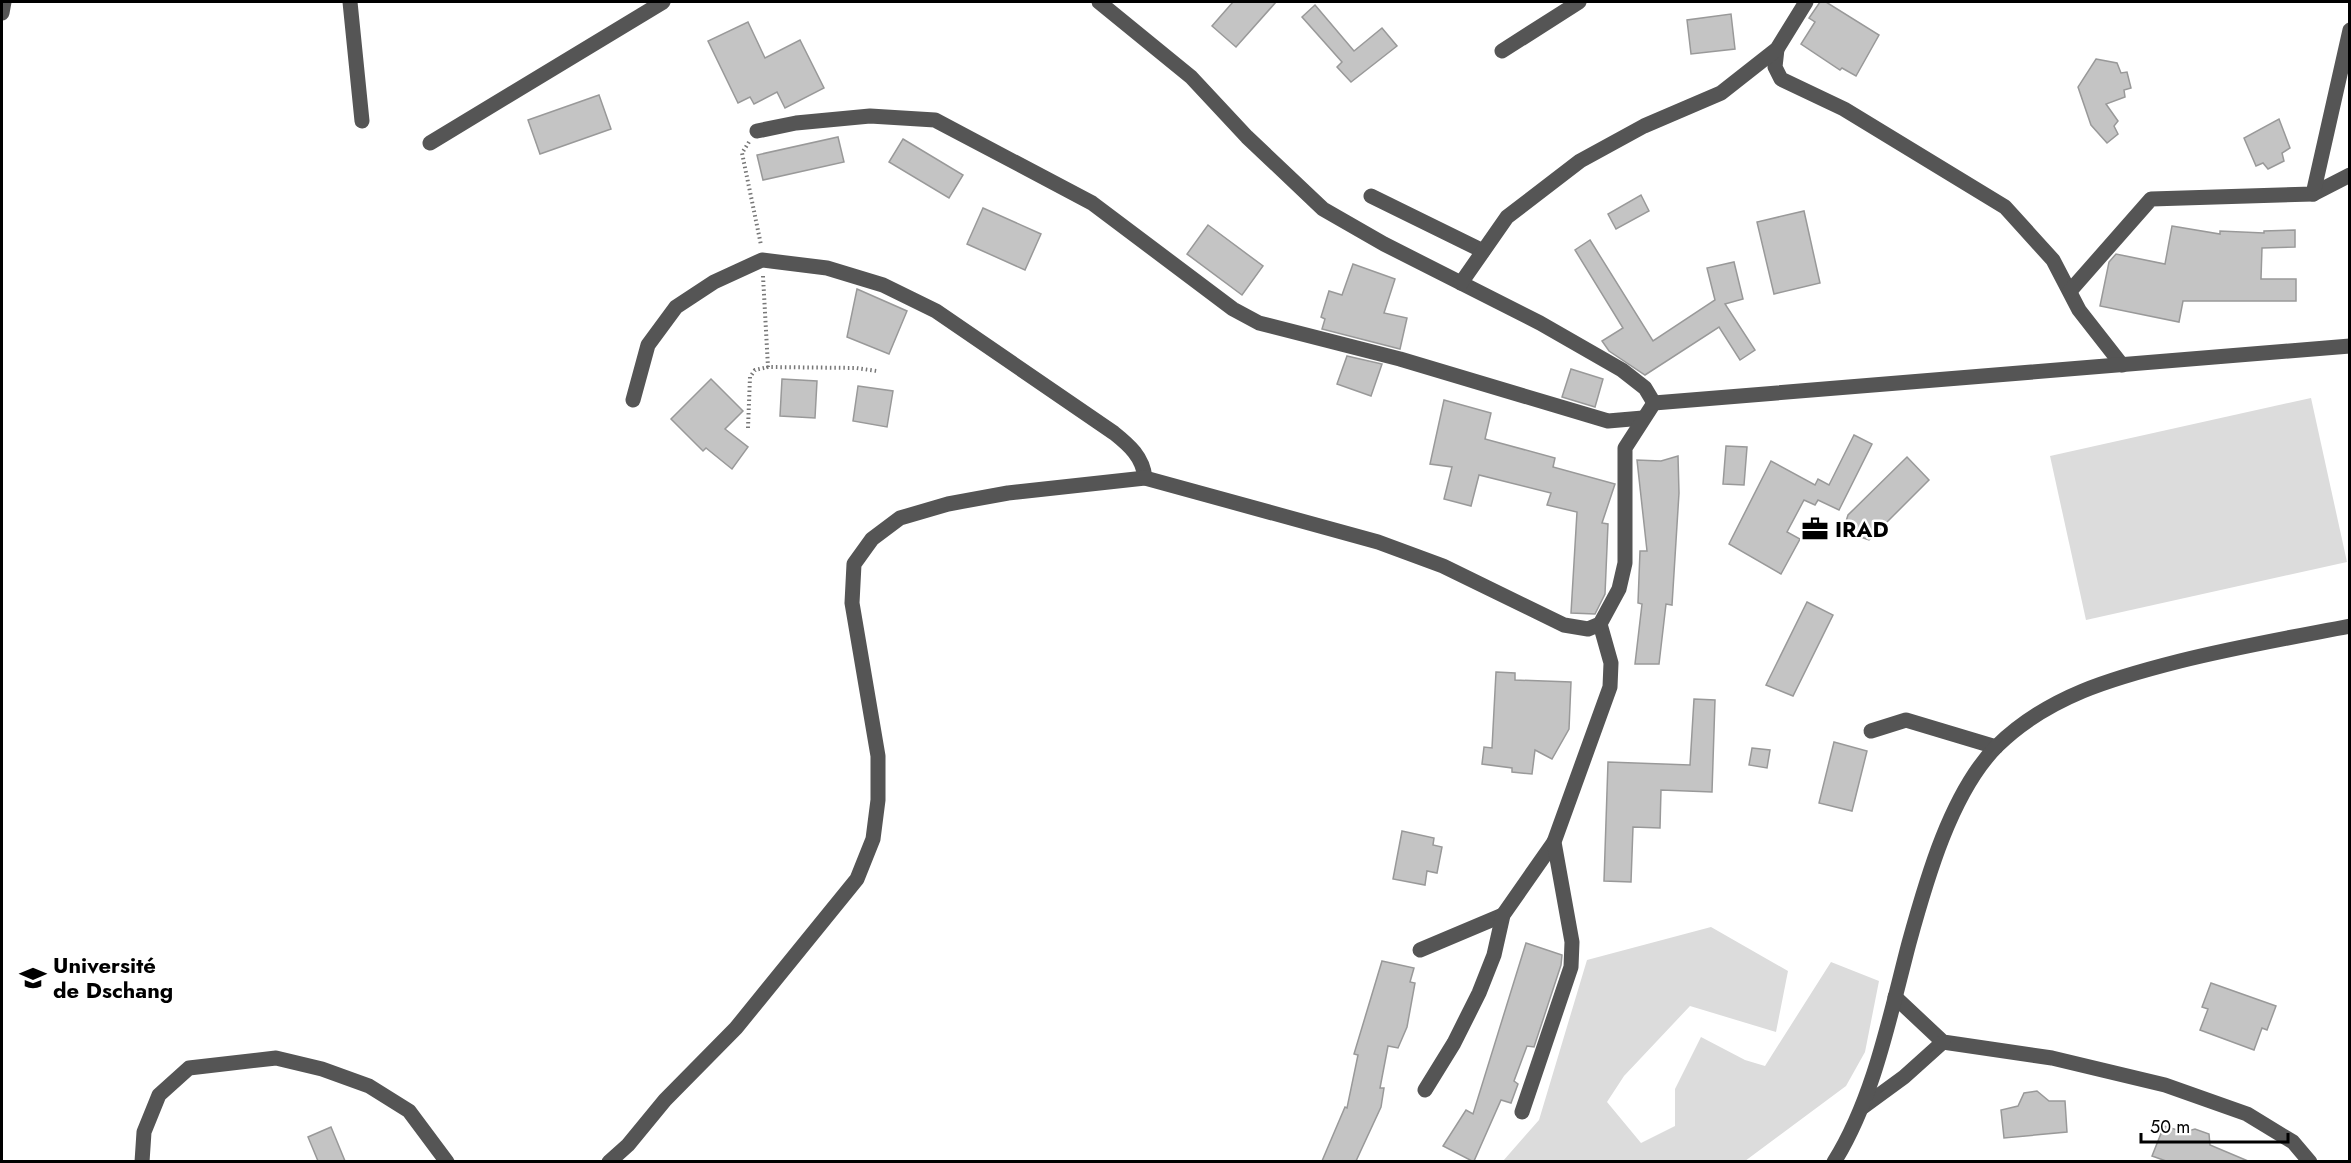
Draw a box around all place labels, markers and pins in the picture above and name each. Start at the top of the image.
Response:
place label: IRAD [1835,513,1889,545]
office icon: IRAD [1800,514,1830,544]
place label: Université de Dschang [53,949,173,1006]
school or university icon: Université de Dschang [18,963,48,993]

